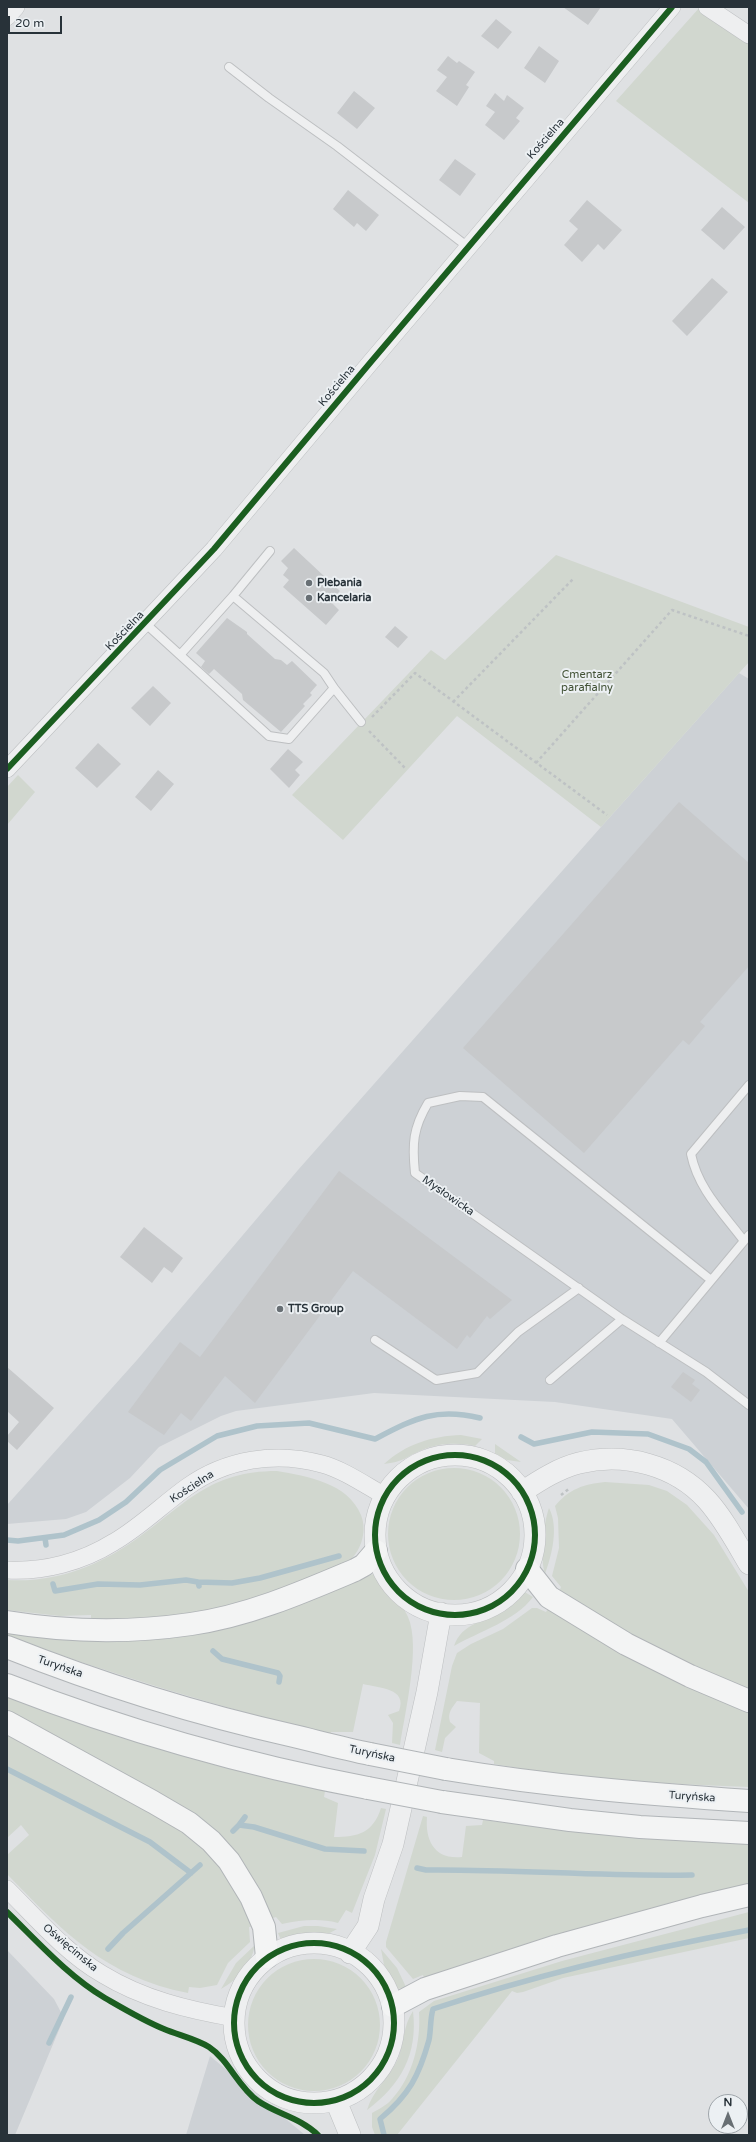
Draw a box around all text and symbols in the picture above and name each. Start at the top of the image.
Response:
scale bar [10,8,64,34]
text: 20 m [15,16,44,30]
street label: Kościelna [525,116,567,162]
street label: Kościelna [316,363,358,409]
place label: Plebania [317,576,362,590]
marker: Plebania [304,578,314,588]
place label: Kancelaria [317,591,371,605]
marker: Kancelaria [304,593,314,603]
street label: Kościelna [103,609,147,653]
park label: Cmentarz parafialny [561,668,613,694]
street label: Mysłowicka [419,1173,477,1219]
place label: TTS Group [288,1302,344,1316]
marker: TTS Group [275,1304,285,1314]
street label: Kościelna [168,1468,216,1506]
street label: Turyńska [36,1653,84,1681]
street label: Turyńska [348,1743,396,1765]
street label: Turyńska [668,1789,716,1805]
street label: Oświęcimska [40,1921,100,1975]
north arrow [708,2094,748,2134]
text: N [724,2096,732,2109]

